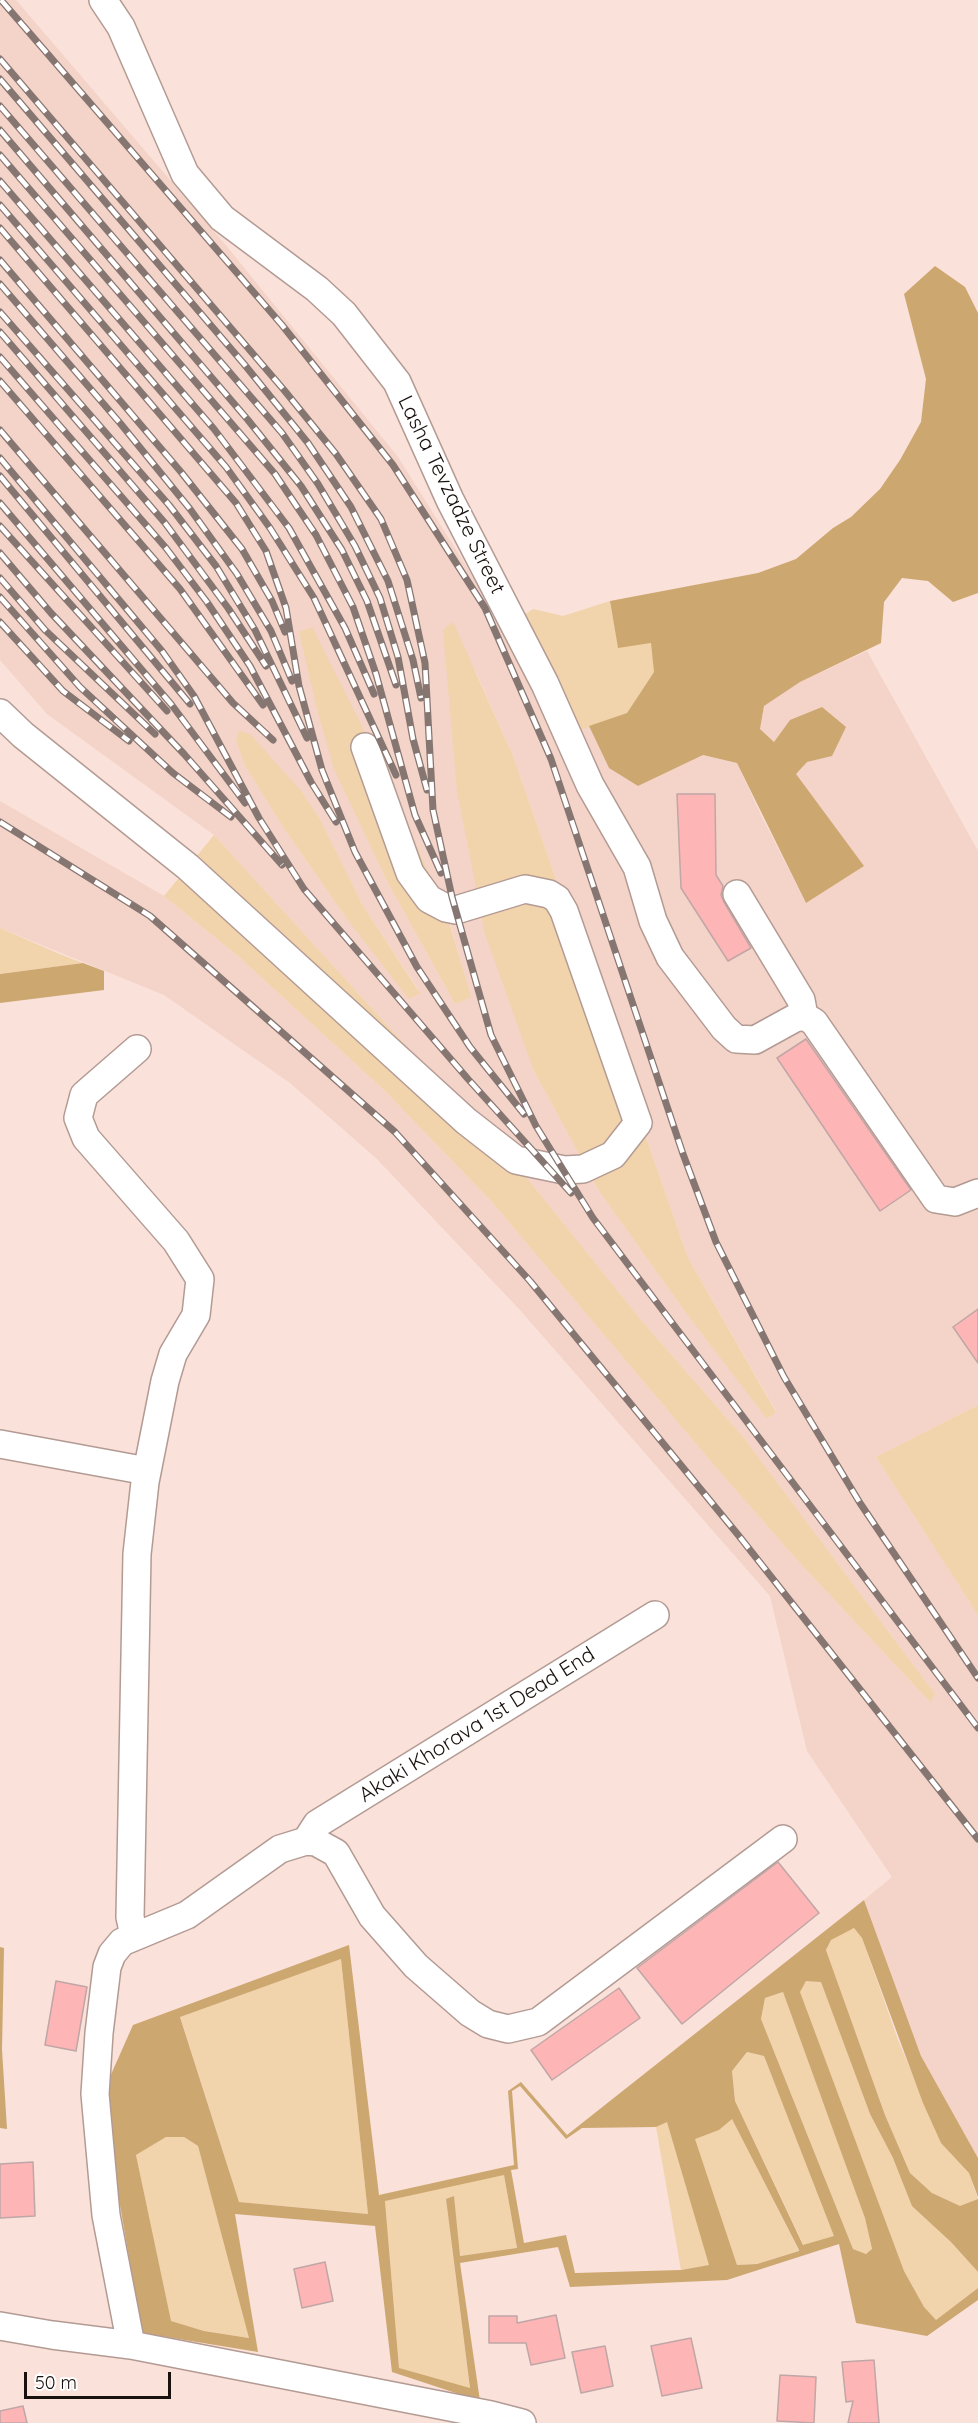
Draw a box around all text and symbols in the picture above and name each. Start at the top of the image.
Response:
street label: Lasha Tevzadze Street [392,392,510,598]
street label: Akaki Khorava 1st Dead End [354,1642,600,1808]
scale bar [27,2360,174,2398]
text: 50 m [35,2371,77,2394]

